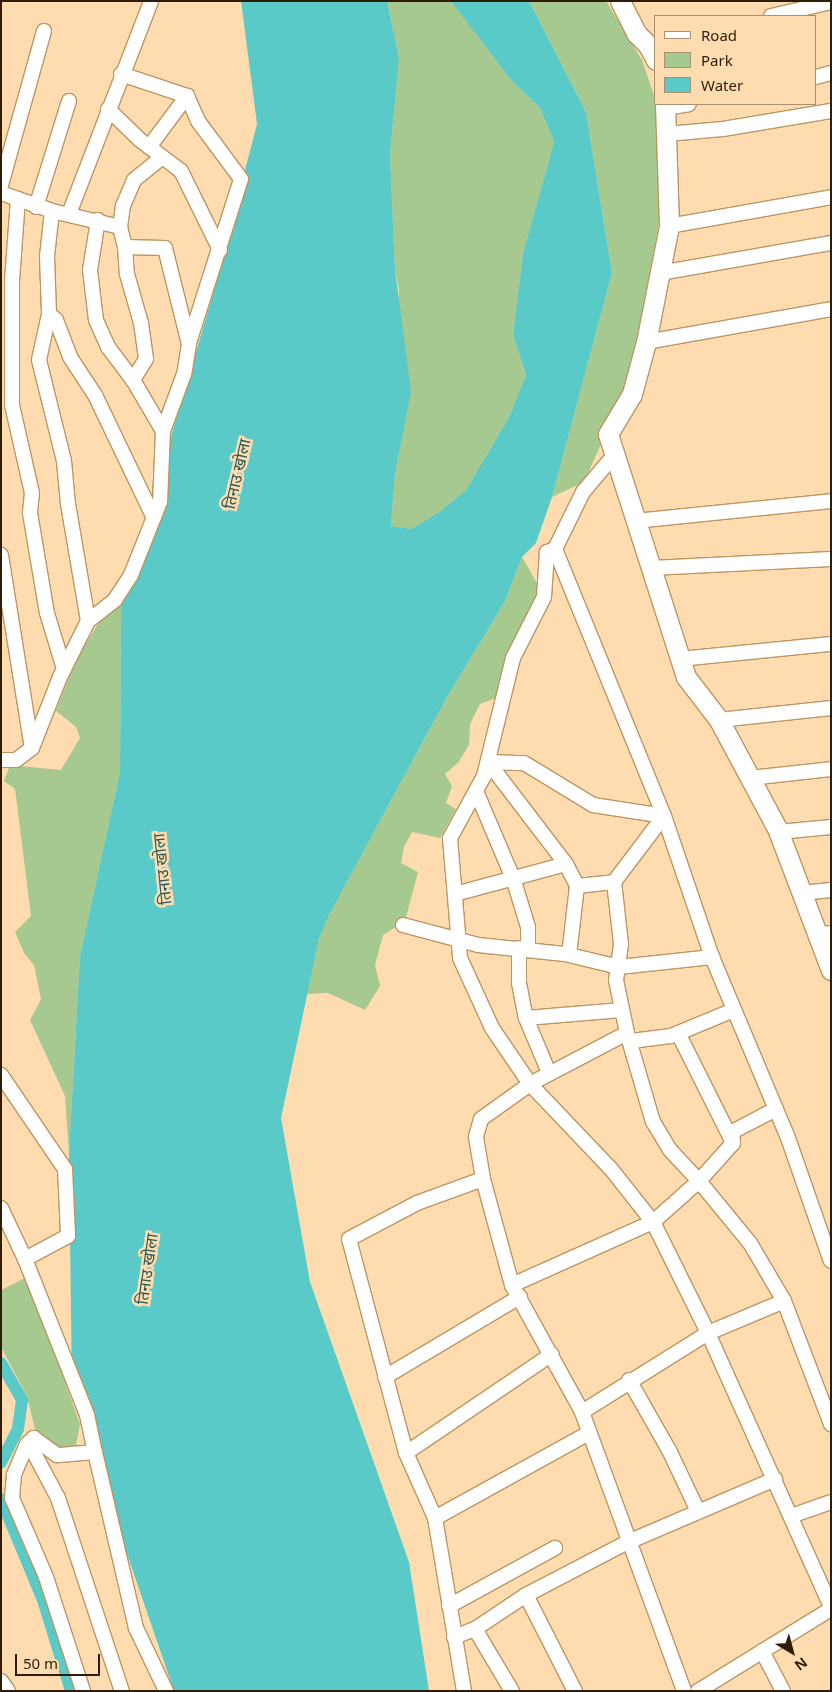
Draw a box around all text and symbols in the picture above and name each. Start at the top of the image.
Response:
legend [654,15,817,105]
text: Road [701,25,737,45]
text: Park [701,50,733,70]
text: Water [701,75,743,95]
water label: तिनाउ खोला [220,437,254,511]
water label: तिनाउ खोला [149,832,175,906]
water label: तिनाउ खोला [133,1232,161,1306]
north arrow [767,1627,817,1677]
scale bar [18,1644,102,1676]
text: 50 m [23,1653,58,1673]
text: N [791,1653,812,1675]

